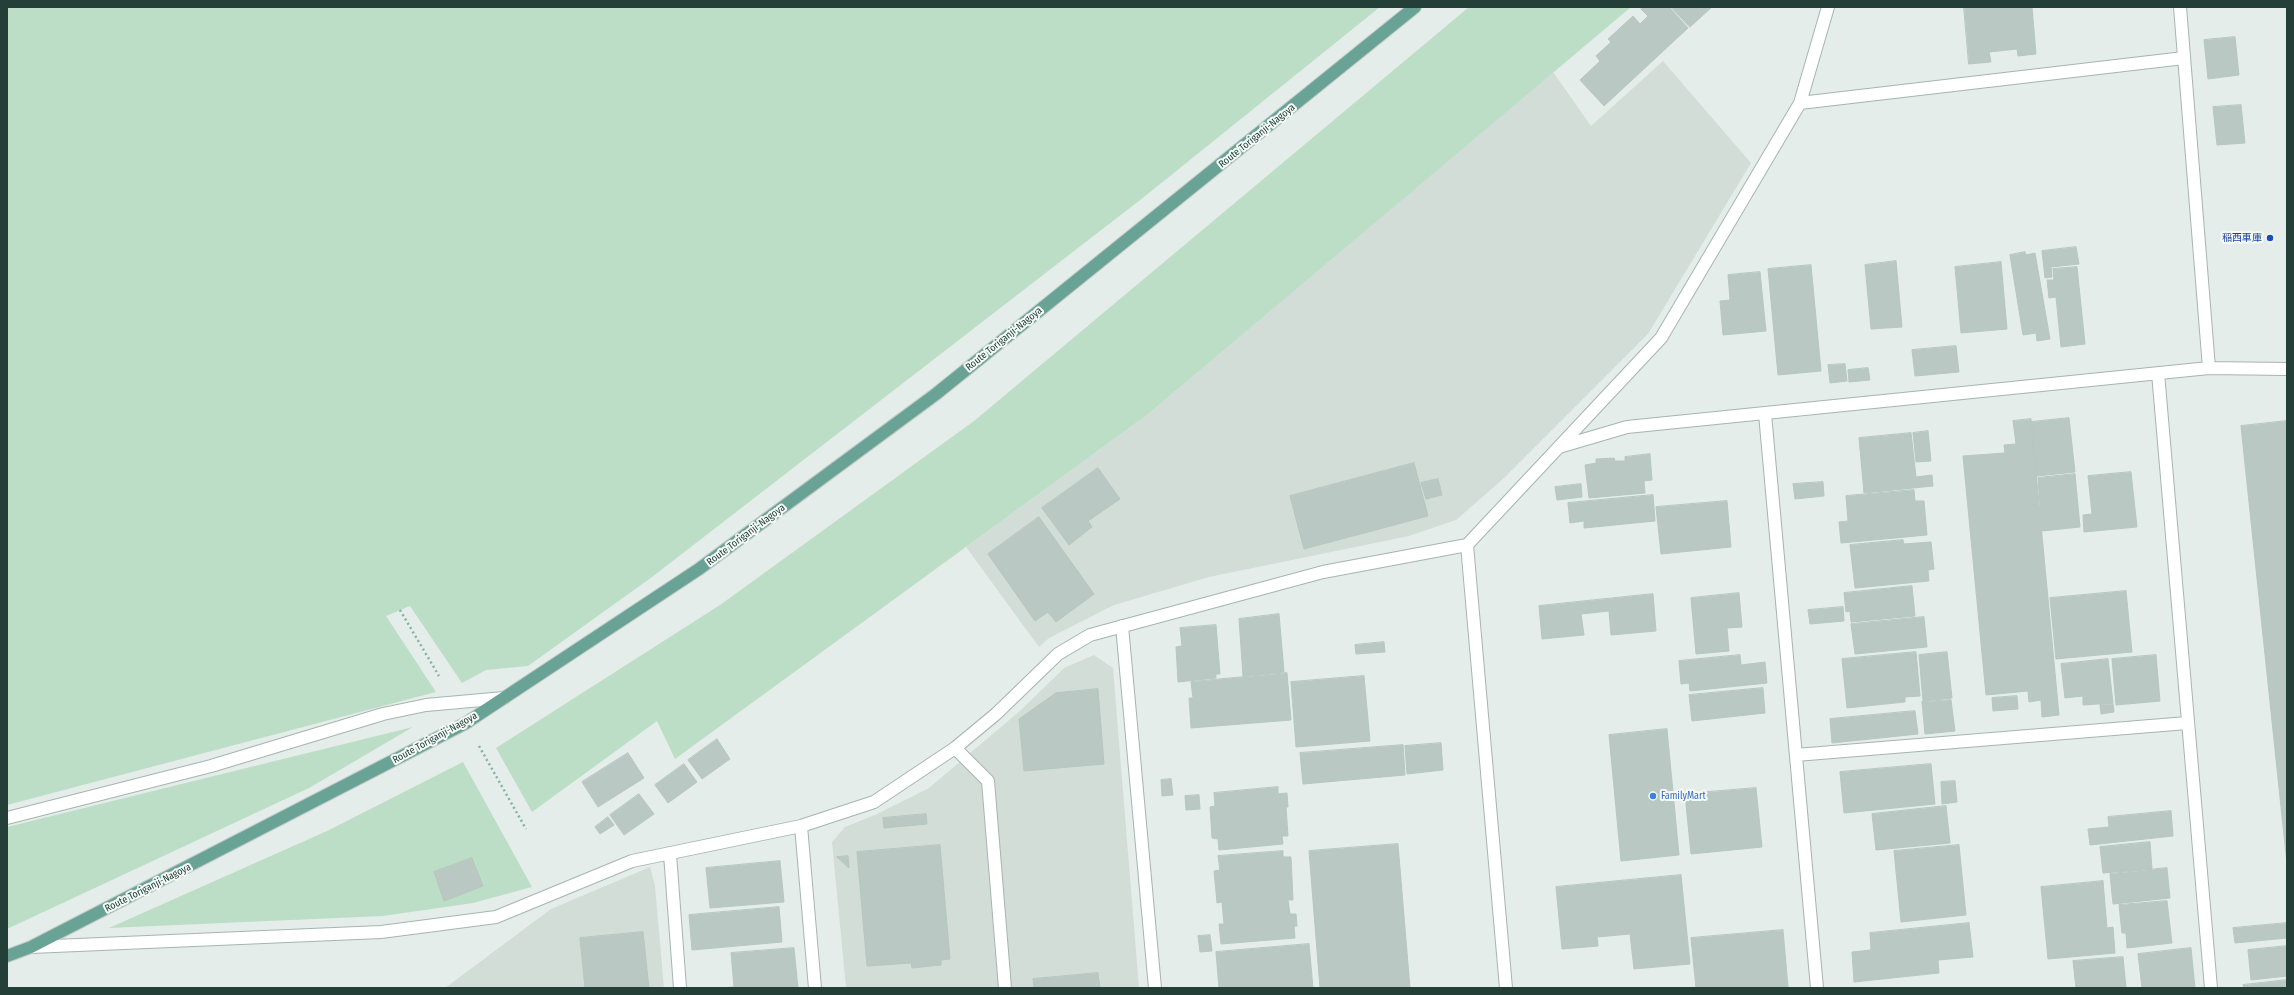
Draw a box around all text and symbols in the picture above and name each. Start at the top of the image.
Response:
street label: Route Toriganji-Nagoya [1216,102,1298,170]
place label: 稲西車庫 [2222,232,2262,244]
marker: 稲西車庫 [2265,233,2275,243]
street label: Route Toriganji-Nagoya [963,305,1045,373]
street label: Route Toriganji-Nagoya [705,502,787,568]
street label: Route Toriganji-Nagoya [391,710,479,766]
place label: FamilyMart [1661,790,1706,802]
marker: FamilyMart [1648,791,1658,801]
street label: Route Toriganji-Nagoya [103,861,193,915]

